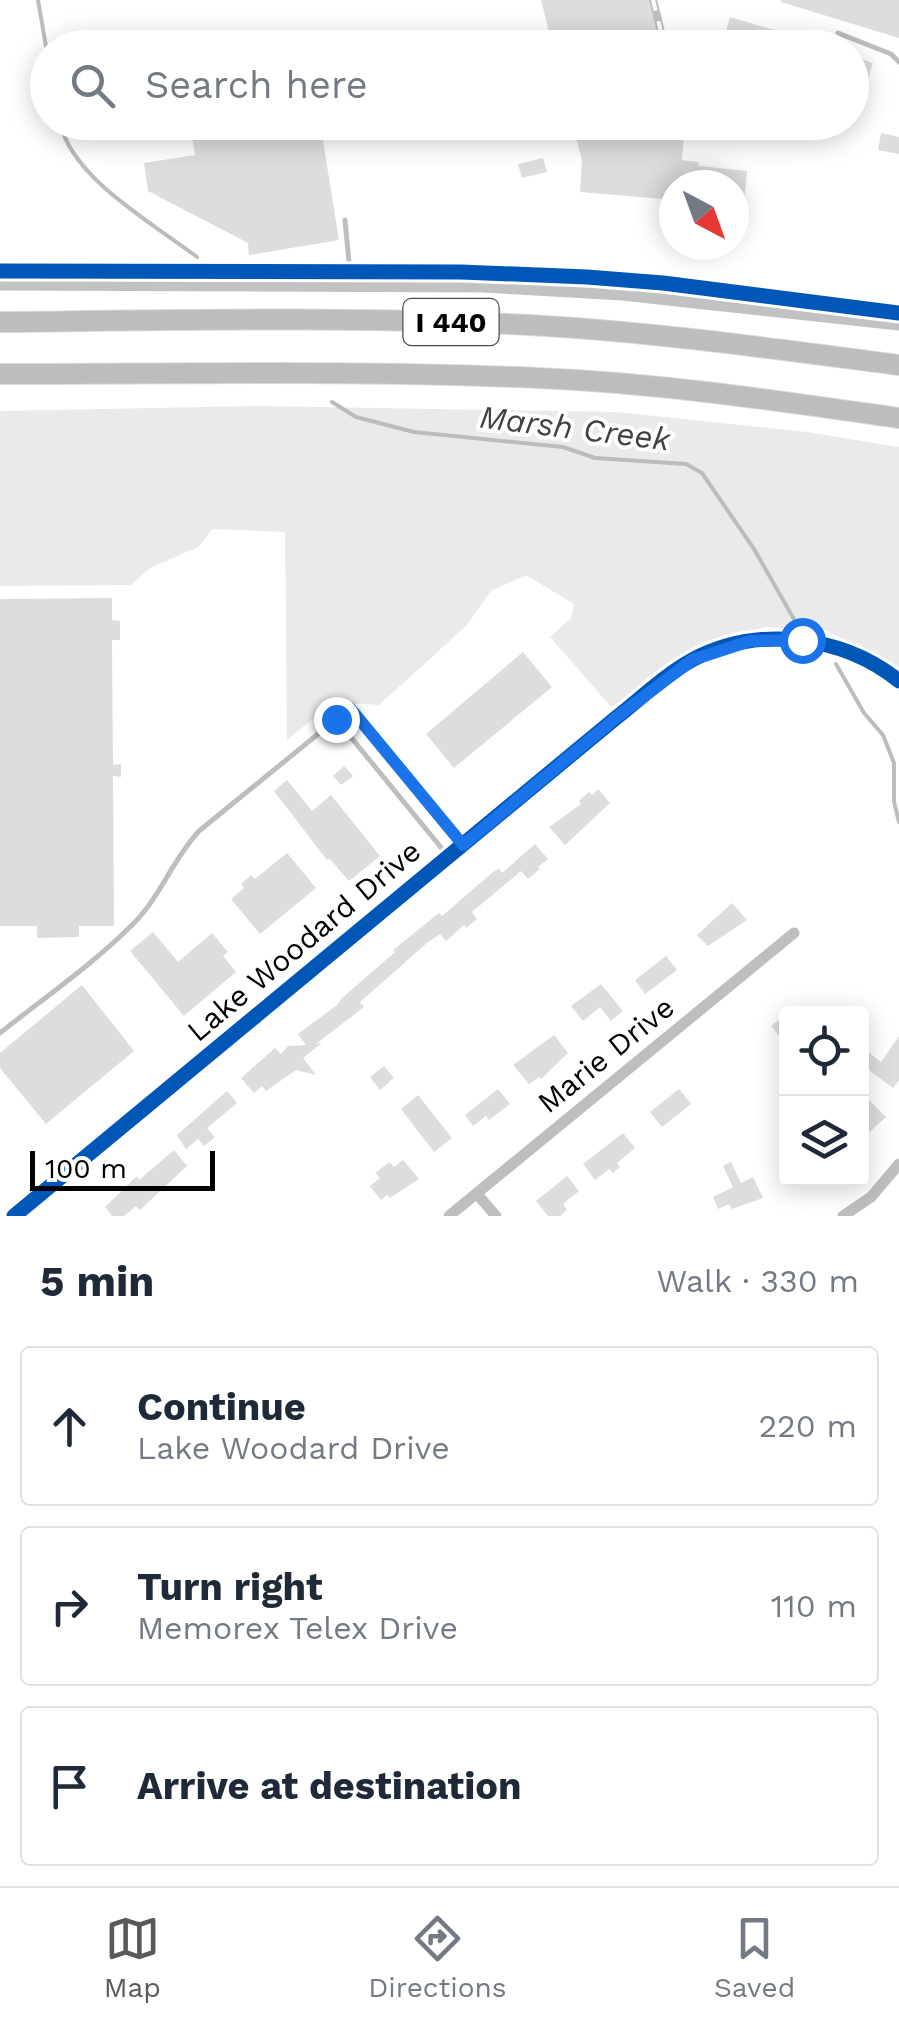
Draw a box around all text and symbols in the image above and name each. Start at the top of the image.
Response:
search box [30,30,869,140]
icon: search [65,58,120,113]
text: Search here [145,63,368,107]
north arrow [659,170,749,260]
road number: I 440 [404,299,498,345]
water label: Marsh Creek [478,397,674,459]
route start [780,618,826,664]
route end [314,697,360,743]
street label: Lake Woodard Drive [180,833,427,1048]
street label: Marie Drive [531,989,681,1120]
map controls [779,1006,869,1186]
button: locate [779,1006,869,1096]
button: layers [779,1096,869,1186]
scale bar [30,1146,215,1190]
text: 100 m [45,1152,127,1185]
text: 5 min [40,1257,154,1306]
text: Walk · 330 m [657,1262,859,1300]
text: Continue [137,1385,306,1429]
icon: ahead [42,1399,97,1454]
text: 220 m [758,1407,857,1445]
text: Lake Woodard Drive [137,1429,450,1467]
text: Turn right [137,1565,323,1609]
icon: right [42,1579,97,1634]
text: 110 m [771,1587,857,1625]
text: Memorex Telex Drive [137,1609,458,1647]
icon: arrive [42,1759,97,1814]
text: Arrive at destination [137,1764,522,1808]
tab: Map [104,1911,161,2004]
tab: Directions [368,1911,507,2004]
tab: Saved [714,1911,795,2004]

